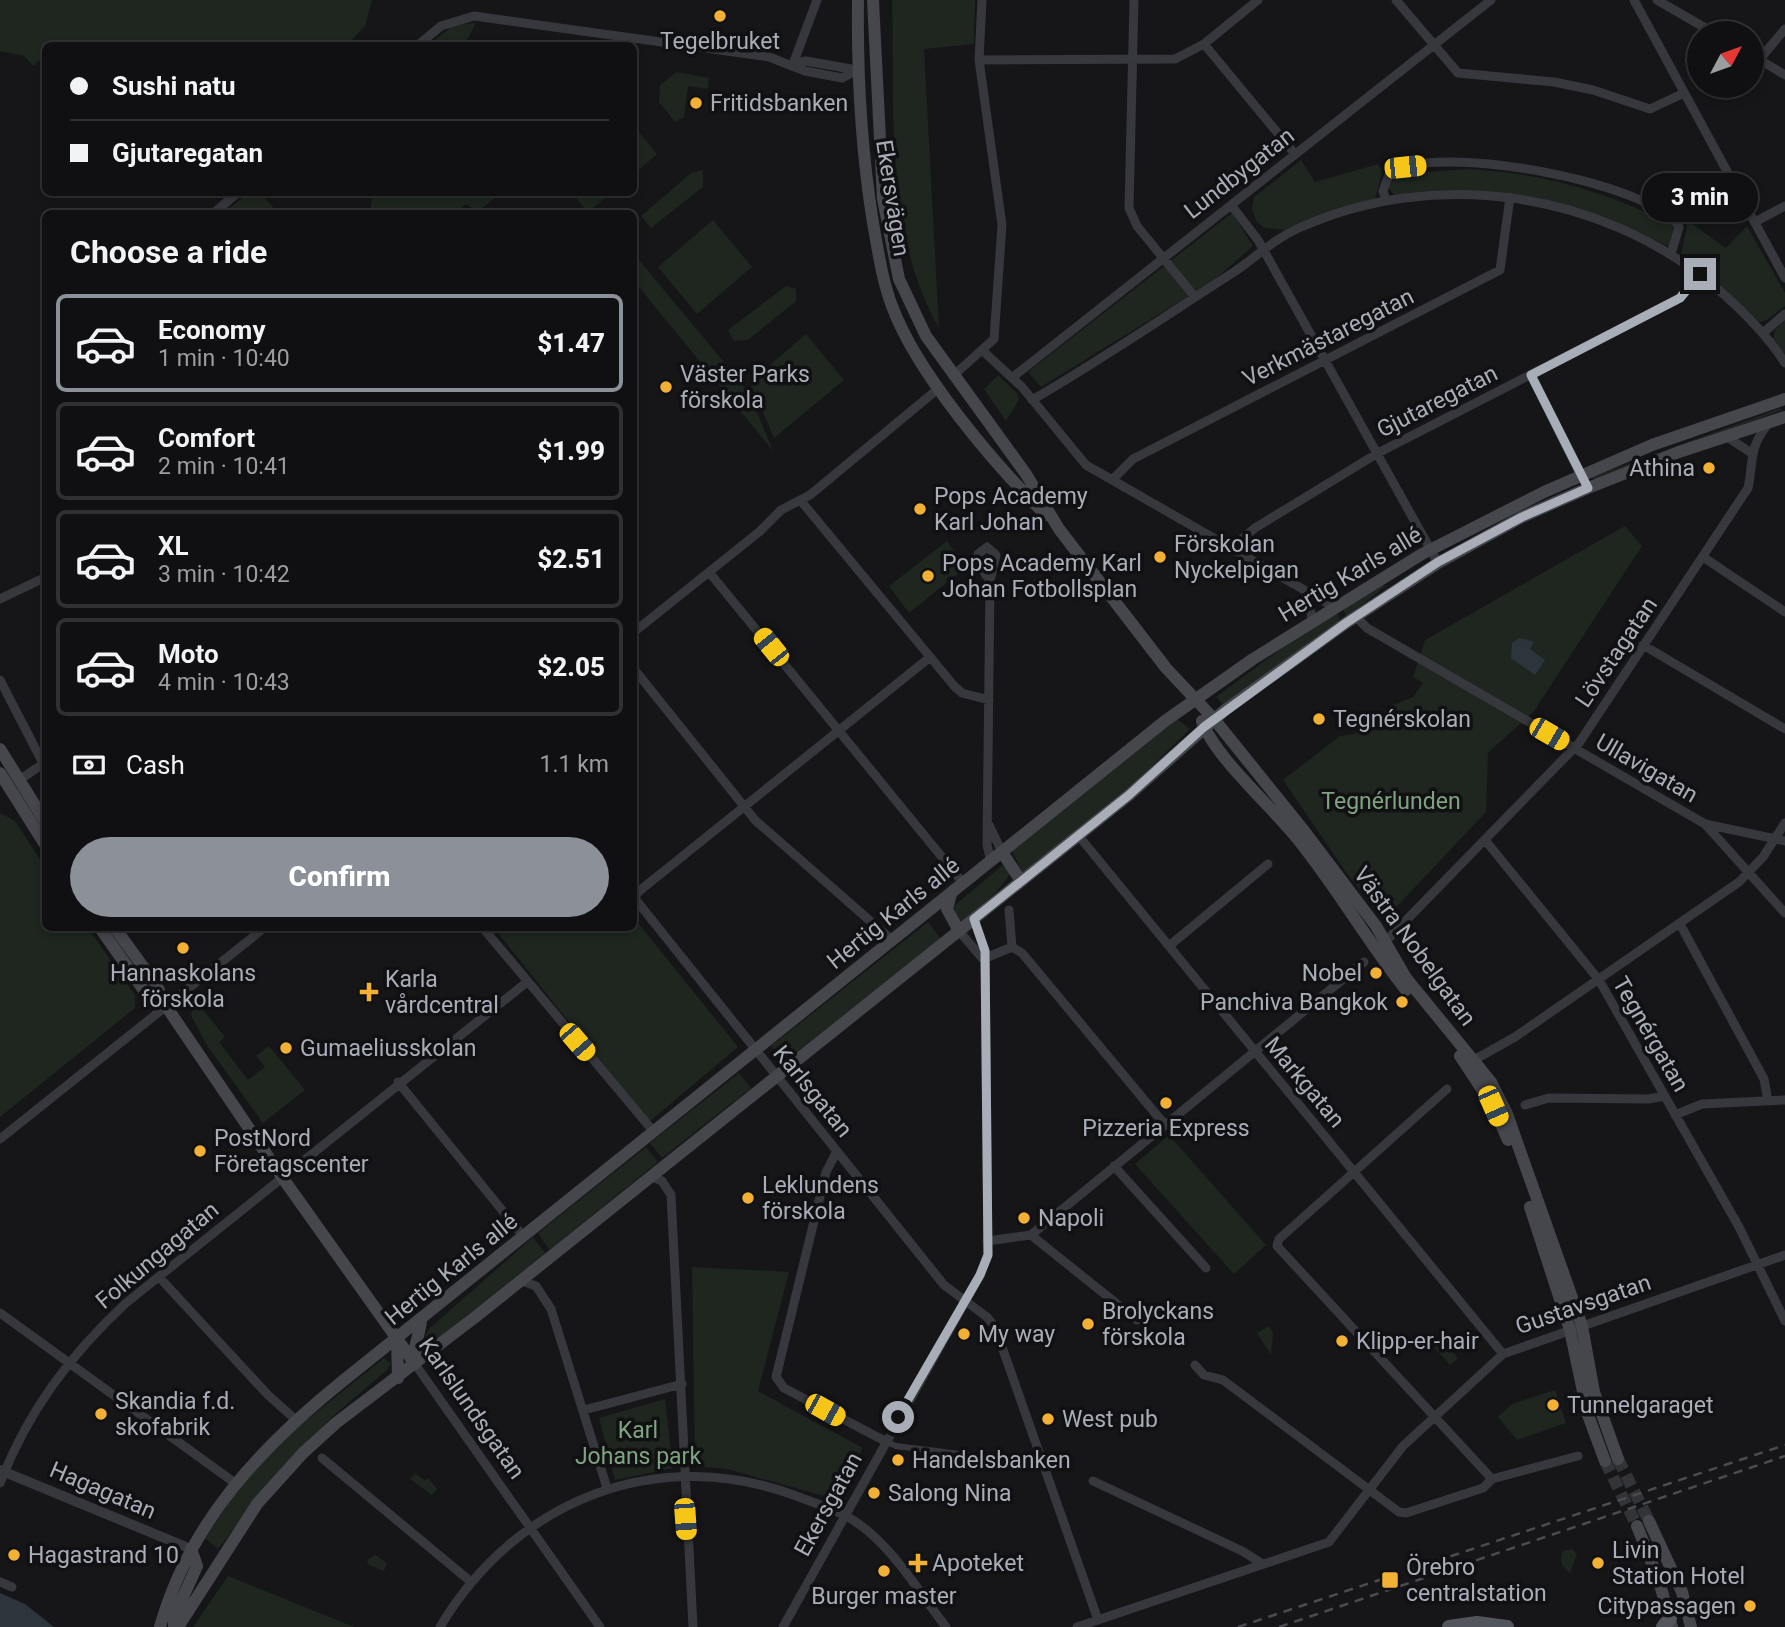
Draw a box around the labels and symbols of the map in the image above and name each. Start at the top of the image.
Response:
marker: Tegelbruket [712,8,728,24]
north arrow [1687,21,1764,98]
place label: Tegelbruket [660,28,780,55]
place label: Fritidsbanken [710,90,848,117]
marker: Fritidsbanken [688,95,704,111]
street label: Lundbygatan [1179,122,1300,225]
street label: Ekersvägen [870,138,915,258]
car [1384,154,1427,180]
callout: 3 min [1642,173,1758,222]
route end [1684,258,1716,290]
street label: Verkmästaregatan [1238,283,1418,392]
street label: Gjutaregatan [1372,359,1502,443]
place label: Väster Parks förskola [680,361,810,414]
marker: Väster Parks förskola [658,379,674,395]
place label: Athina [1629,455,1695,482]
marker: Athina [1701,460,1717,476]
place label: Pops Academy Karl Johan [934,483,1088,536]
marker: Pops Academy Karl Johan [912,501,928,517]
street label: Hertig Karls allé [1274,521,1427,628]
place label: Förskolan Nyckelpigan [1174,531,1299,584]
marker: Förskolan Nyckelpigan [1152,549,1168,565]
place label: Pops Academy Karl Johan Fotbollsplan [942,550,1142,603]
marker: Pops Academy Karl Johan Fotbollsplan [920,568,936,584]
street label: Lövstagatan [1570,592,1663,712]
car [750,624,793,670]
place label: Tegnérskolan [1333,706,1471,733]
marker: Tegnérskolan [1311,711,1327,727]
car [1526,714,1573,754]
street label: Ullavigatan [1591,728,1703,808]
park label: Tegnérlunden [1321,788,1461,815]
street label: Hertig Karls allé [822,852,965,975]
street label: Västra Nobelgatan [1348,862,1481,1031]
marker: Hannaskolans förskola [175,940,191,956]
place label: Hannaskolans förskola [110,960,256,1013]
place label: Nobel [1302,960,1362,987]
marker: Nobel [1368,965,1384,981]
place label: Karla vårdcentral [385,966,499,1019]
street label: Tegnérgatan [1607,972,1694,1097]
marker: Karla vårdcentral [359,982,379,1002]
place label: Panchiva Bangkok [1200,989,1388,1016]
marker: Panchiva Bangkok [1394,994,1410,1010]
car [556,1019,599,1065]
street label: Markgatan [1259,1032,1350,1133]
place label: Gumaeliusskolan [300,1035,476,1062]
marker: Gumaeliusskolan [278,1040,294,1056]
street label: Karlsgatan [767,1040,858,1143]
car [1475,1083,1512,1129]
marker: Pizzeria Express [1158,1095,1174,1111]
place label: Pizzeria Express [1082,1115,1250,1142]
place label: PostNord Företagscenter [214,1125,369,1178]
marker: PostNord Företagscenter [192,1143,208,1159]
place label: Leklundens förskola [762,1172,879,1225]
marker: Leklundens förskola [740,1190,756,1206]
street label: Folkungagatan [90,1196,224,1315]
place label: Napoli [1038,1205,1104,1232]
street label: Hertig Karls allé [380,1208,523,1331]
marker: Napoli [1016,1210,1032,1226]
street label: Gustavsgatan [1512,1269,1654,1340]
place label: Brolyckans förskola [1102,1298,1214,1351]
marker: Brolyckans förskola [1080,1316,1096,1332]
place label: My way [978,1321,1055,1348]
marker: My way [956,1326,972,1342]
place label: Klipp-er-hair [1356,1328,1479,1355]
street label: Karlslundsgatan [413,1332,530,1484]
marker: Klipp-er-hair [1334,1333,1350,1349]
place label: Skandia f.d. skofabrik [115,1388,235,1441]
car [802,1391,849,1429]
place label: Tunnelgaraget [1567,1392,1713,1419]
marker: Tunnelgaraget [1545,1397,1561,1413]
route start [882,1401,914,1433]
marker: Skandia f.d. skofabrik [93,1406,109,1422]
place label: West pub [1062,1406,1158,1433]
marker: West pub [1040,1411,1056,1427]
park label: Karl Johans park [575,1417,701,1470]
place label: Handelsbanken [912,1447,1071,1474]
street label: Ekersgatan [789,1448,868,1561]
marker: Handelsbanken [890,1452,906,1468]
street label: Hagagatan [46,1456,160,1525]
place label: Salong Nina [888,1480,1011,1507]
marker: Salong Nina [866,1485,882,1501]
car [674,1497,697,1541]
place label: Livin Station Hotel [1612,1537,1745,1590]
place label: Hagastrand 10 [28,1542,179,1569]
marker: Hagastrand 10 [6,1547,22,1563]
place label: Apoteket [932,1550,1024,1577]
place label: Örebro centralstation [1406,1553,1547,1607]
marker: Apoteket [910,1555,926,1571]
marker: Livin Station Hotel [1590,1555,1606,1571]
marker: Burger master [876,1563,892,1579]
marker: Örebro centralstation [1380,1570,1400,1590]
place label: Burger master [811,1583,957,1610]
place label: Citypassagen [1598,1593,1736,1620]
marker: Citypassagen [1742,1598,1758,1614]

